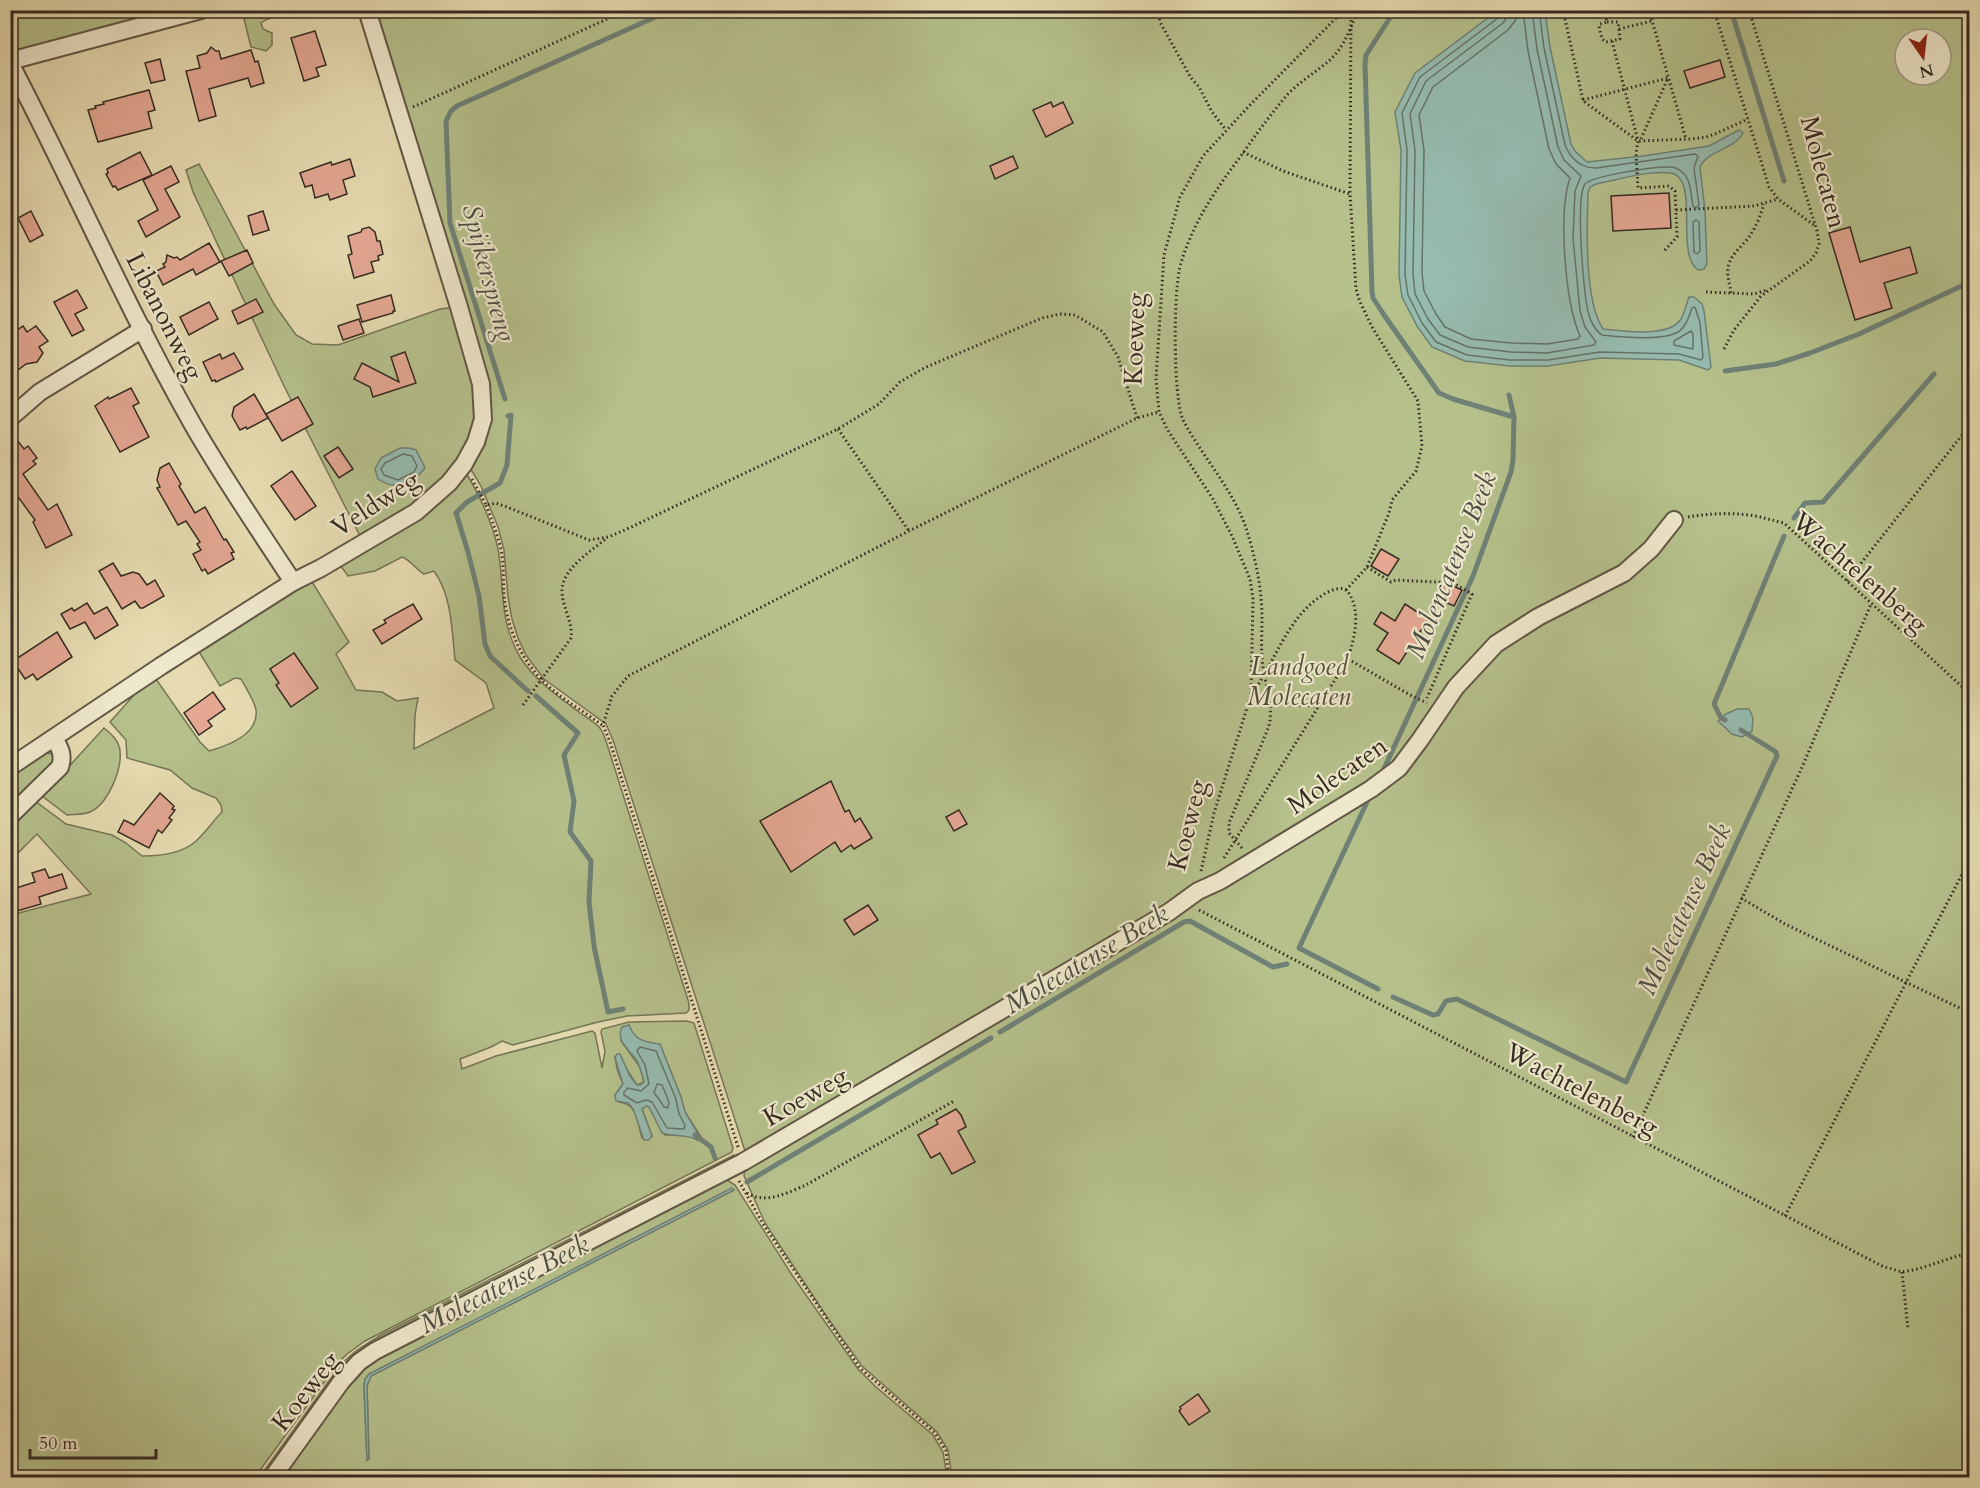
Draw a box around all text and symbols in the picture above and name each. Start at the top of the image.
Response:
north arrow [1893,27,1953,87]
text: N [1917,58,1936,83]
street label: Molecaten [1792,112,1855,232]
water label: Spijkerspreng [452,200,525,346]
street label: Libanonweg [117,246,212,386]
street label: Koeweg [1115,292,1154,386]
street label: Veldweg [324,462,427,545]
water label: Molencatense Beek [1397,465,1506,664]
street label: Wachtelenberg [1784,503,1935,641]
park label: Landgoed Molecaten [1247,649,1351,714]
street label: Molecaten [1280,728,1395,823]
street label: Koeweg [1159,776,1216,874]
water label: Molecatense Beek [1628,817,1741,1001]
water label: Molecatense Beek [997,895,1176,1023]
street label: Wachtelenberg [1498,1034,1665,1145]
street label: Koeweg [756,1058,854,1135]
water label: Molecatense Beek [413,1225,596,1343]
street label: Koeweg [263,1344,348,1439]
scale bar [30,1422,156,1460]
text: 50 m [39,1431,78,1456]

